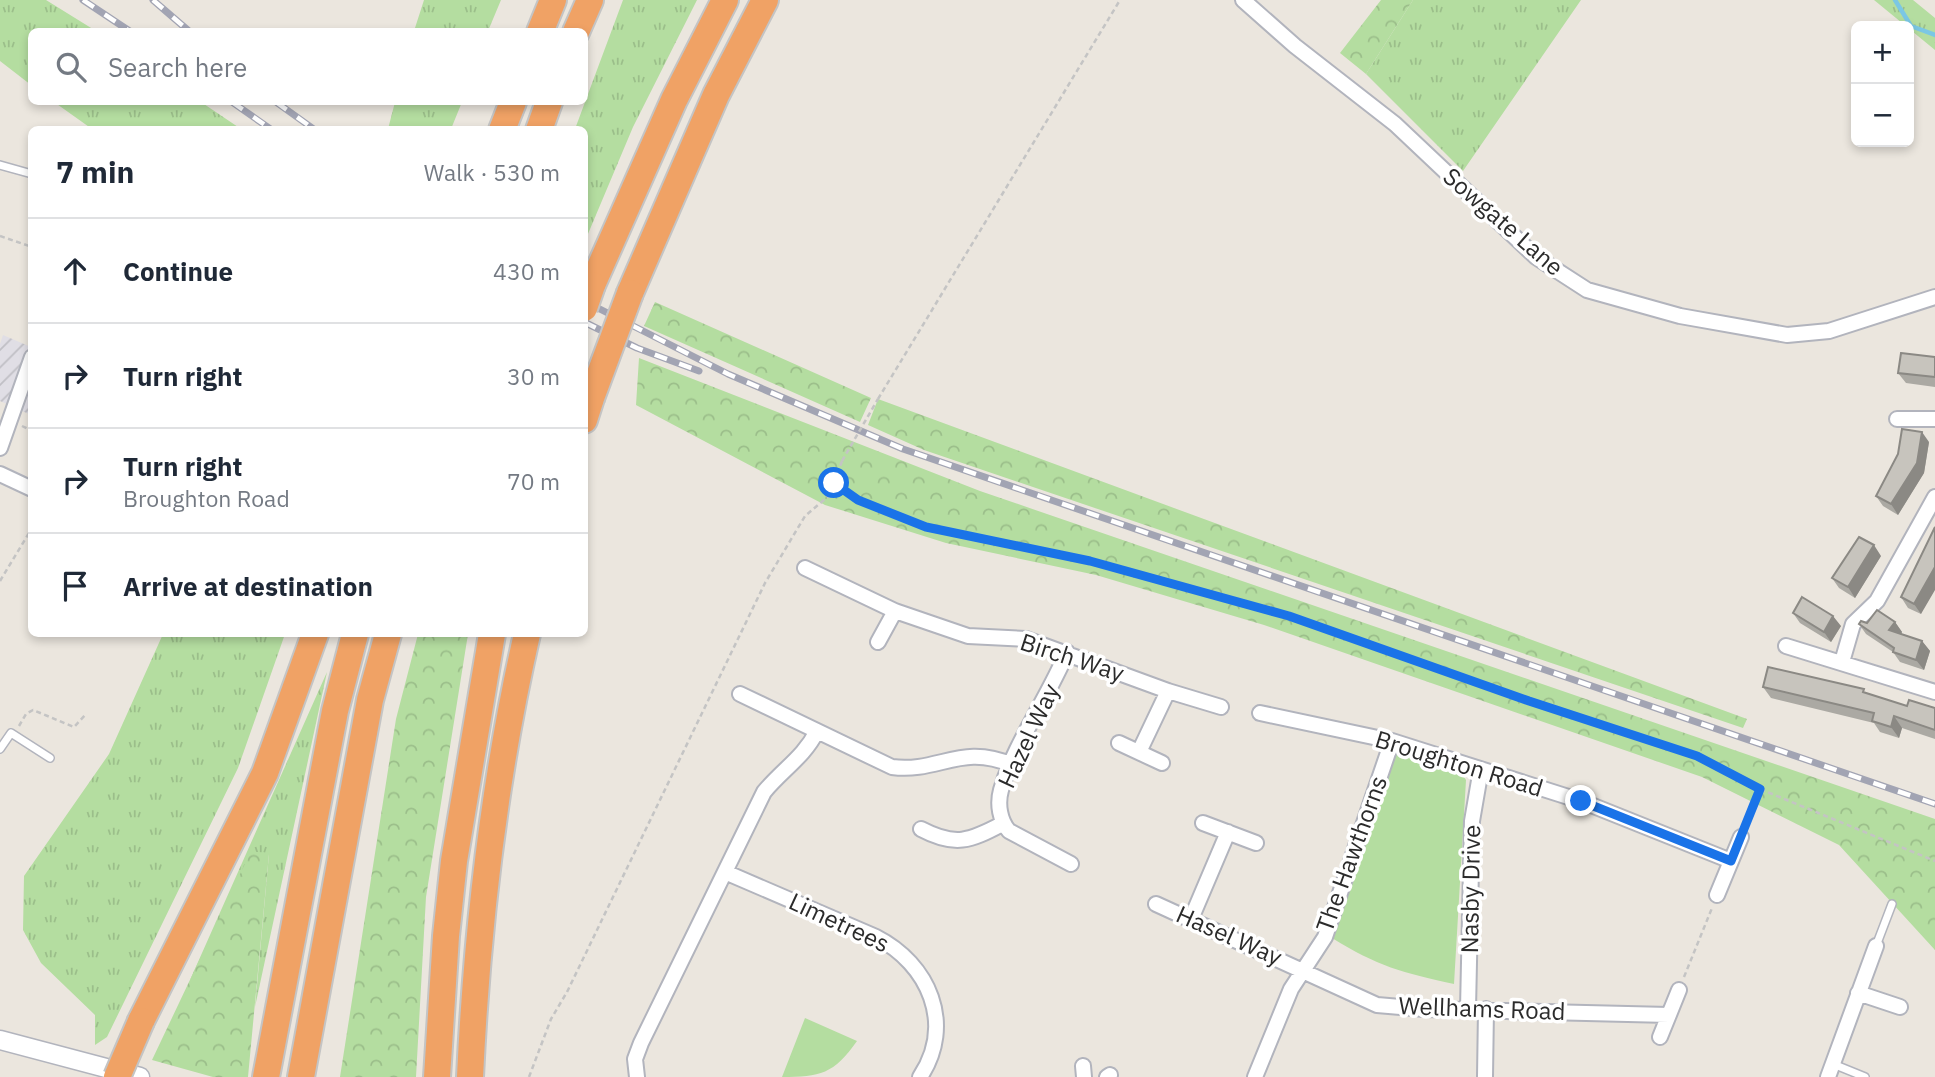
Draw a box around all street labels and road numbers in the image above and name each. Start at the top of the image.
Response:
street label: Sowgate Lane [1437,160,1571,282]
street label: Birch Way [1016,625,1128,689]
street label: Hazel Way [990,678,1066,793]
street label: Broughton Road [1371,722,1547,804]
street label: The Hawthorns [1308,771,1394,936]
street label: Nasby Drive [1453,824,1487,954]
street label: Limetrees [784,885,895,959]
street label: Hasel Way [1171,898,1287,973]
street label: Wellhams Road [1398,989,1566,1027]

